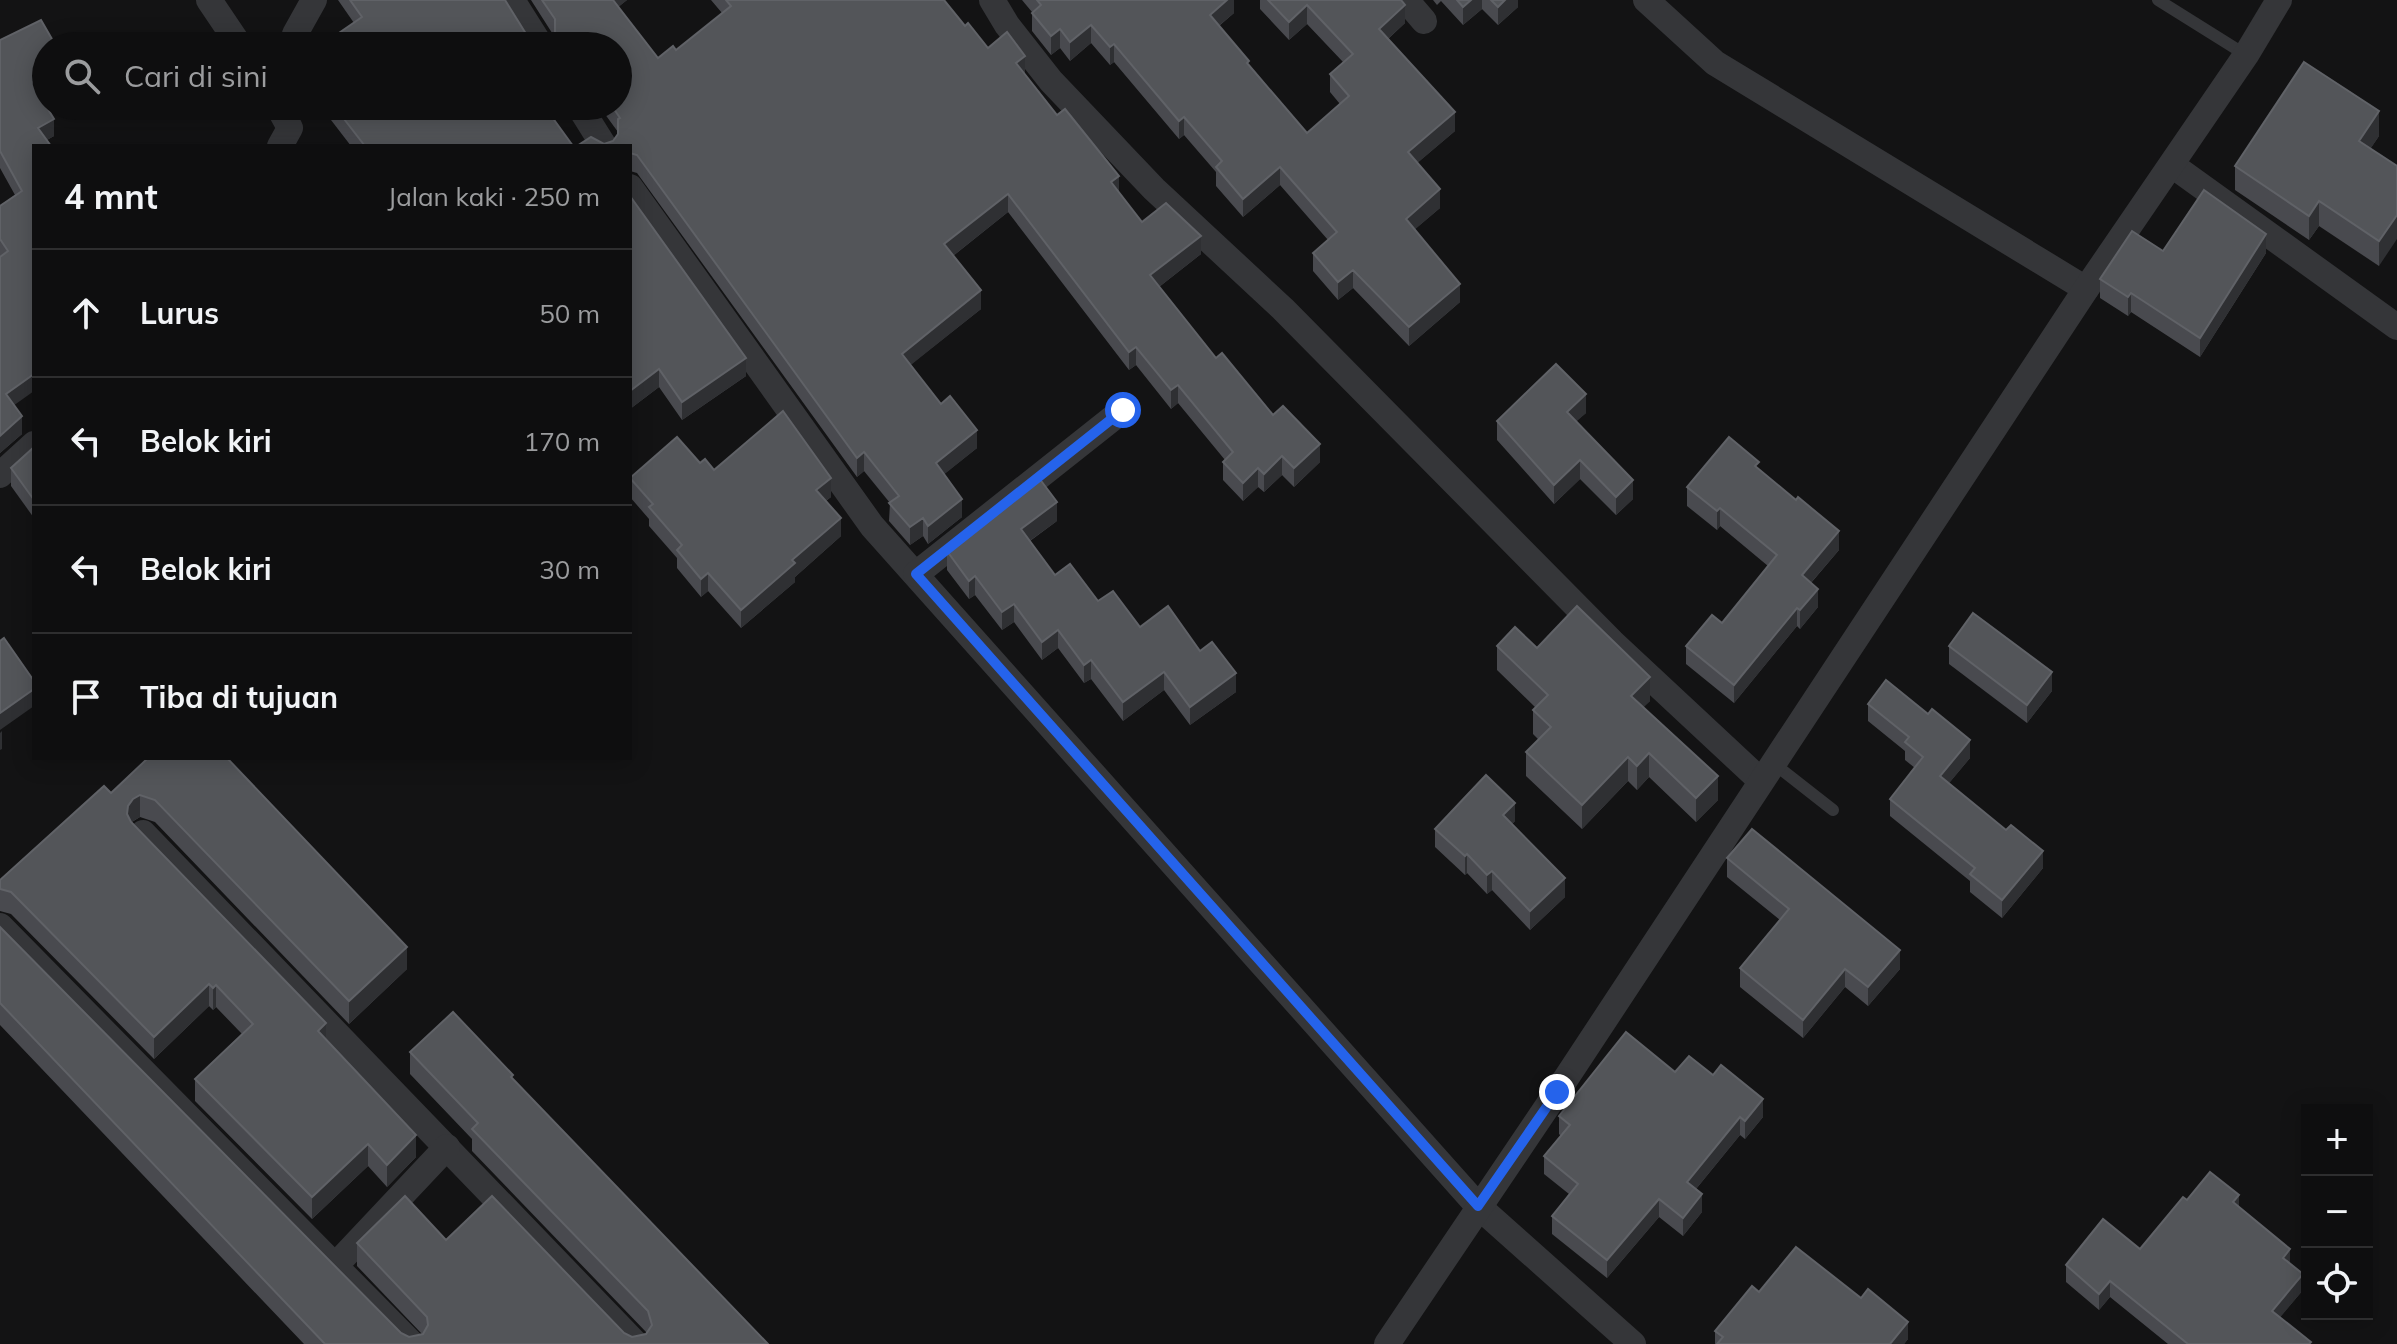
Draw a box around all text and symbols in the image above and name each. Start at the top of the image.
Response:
search box [32,32,632,120]
icon: search [60,54,104,98]
text: Cari di sini [124,57,268,95]
text: 4 mnt [64,175,158,218]
text: Jalan kaki · 250 m [388,180,600,213]
icon: ahead [64,291,108,335]
text: Lurus [140,294,219,332]
text: 50 m [539,297,600,330]
route start [1105,392,1141,428]
icon: left [64,419,108,463]
text: Belok kiri [140,422,272,460]
text: 170 m [524,425,600,458]
icon: left [64,547,108,591]
text: Belok kiri [140,550,272,588]
text: 30 m [539,553,600,586]
icon: arrive [64,675,108,719]
text: Tiba di tujuan [140,678,338,716]
route end [1539,1074,1575,1110]
map controls [2301,1104,2373,1320]
button: + [2301,1104,2373,1176]
button: − [2301,1176,2373,1248]
button: locate [2301,1248,2373,1320]

